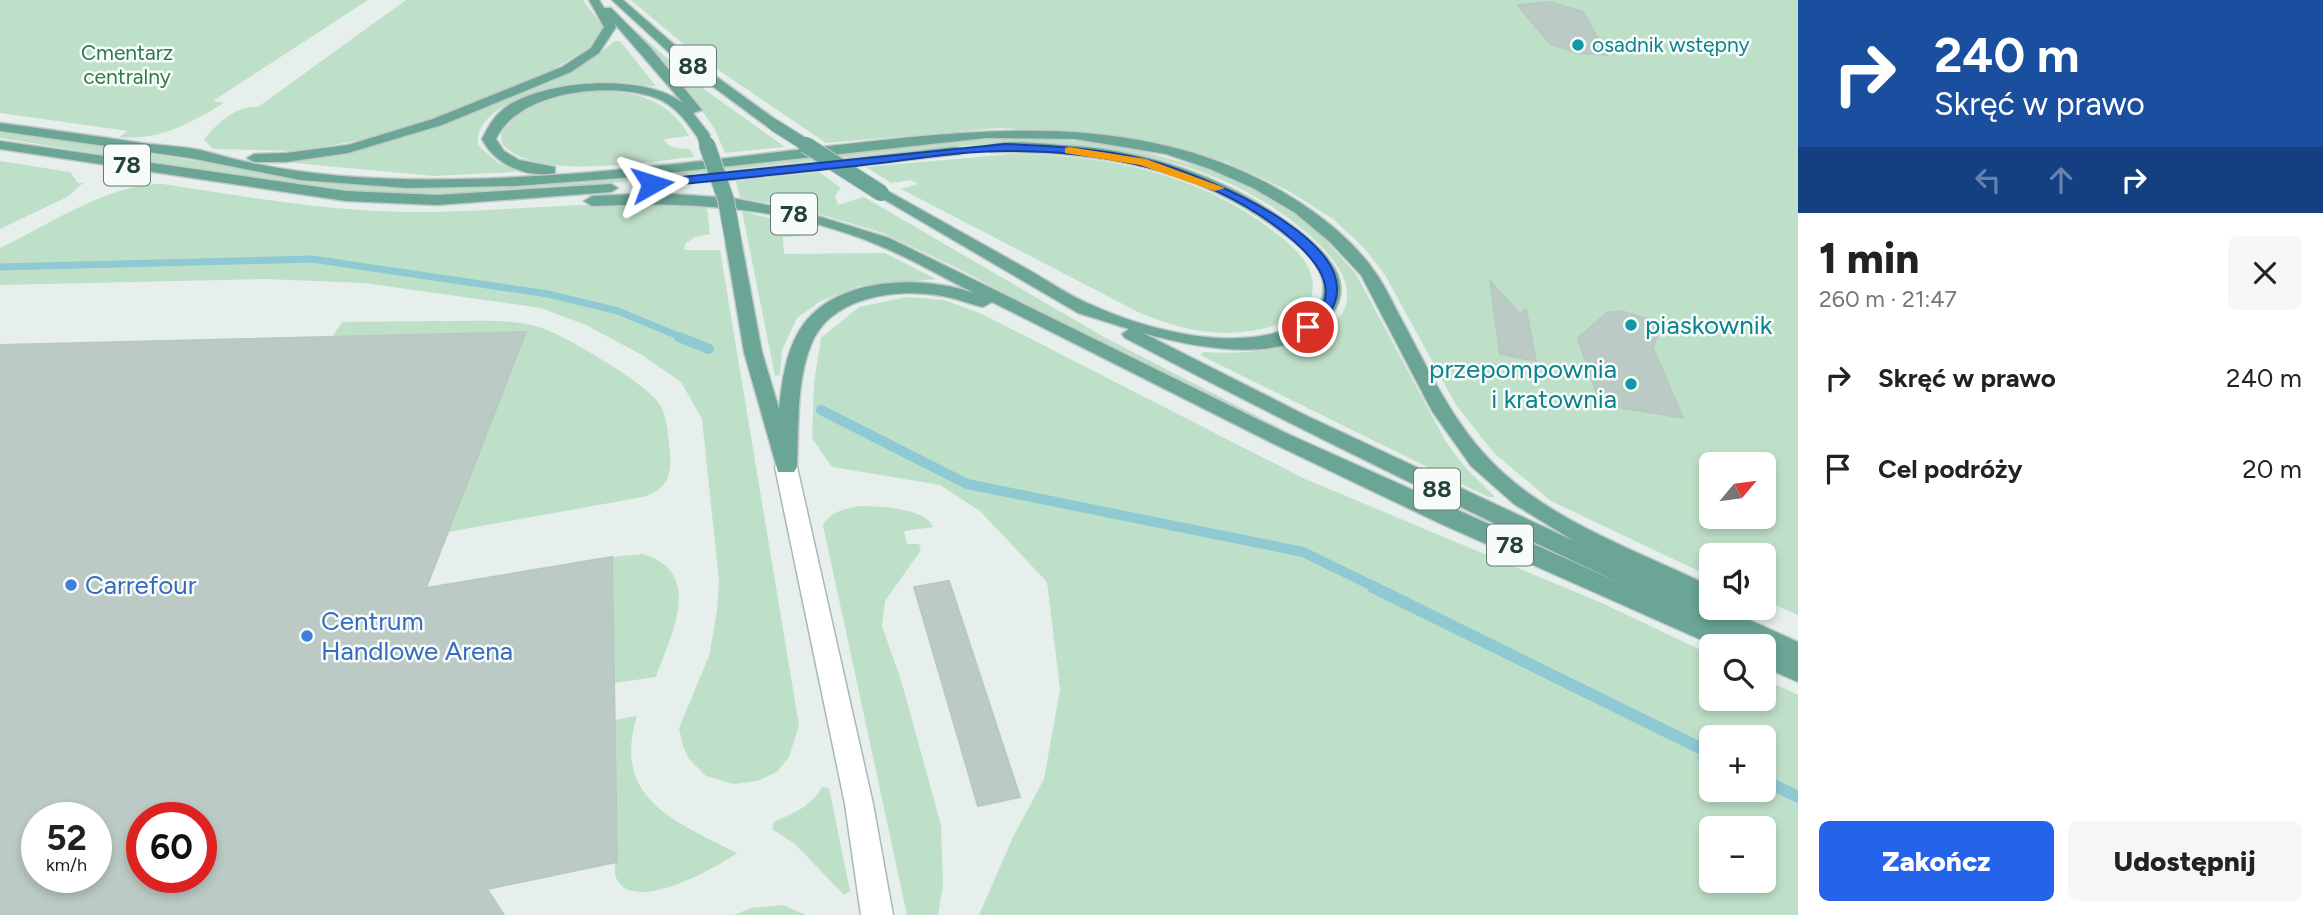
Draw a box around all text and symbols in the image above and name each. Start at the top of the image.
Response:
text: 240 m [1934,25,2080,84]
icon: right [1819,28,1910,119]
place label: osadnik wstępny [1592,32,1750,57]
marker: osadnik wstępny [1570,37,1586,53]
park label: Cmentarz centralny [81,40,173,89]
road number: 88 [670,46,716,86]
text: Skręć w prawo [1934,85,2145,123]
road number: 78 [104,145,150,186]
position arrow [615,147,689,221]
icon: left [1969,161,2007,199]
icon: ahead [2042,161,2080,199]
icon: right [2115,161,2153,199]
road number: 78 [771,194,817,234]
text: 1 min [1819,233,1919,284]
button: close [2228,236,2302,310]
text: 260 m · 21:47 [1819,285,1957,313]
pin [1278,297,1338,357]
icon: arrive [1289,308,1327,346]
place label: piaskownik [1645,309,1773,341]
marker: piaskownik [1623,317,1639,333]
place label: przepompownia i kratownia [1429,353,1617,415]
icon: right [1819,359,1857,397]
text: Skręć w prawo [1878,362,2056,394]
text: 240 m [2226,362,2302,394]
marker: przepompownia i kratownia [1623,376,1639,392]
icon: arrive [1819,450,1857,488]
north arrow [1699,452,1776,528]
map controls [1699,452,1776,893]
text: Cel podróży [1878,453,2022,485]
text: 20 m [2242,453,2302,485]
road number: 88 [1414,468,1460,510]
road number: 78 [1487,524,1533,566]
button: sound [1699,543,1776,620]
place label: Carrefour [85,569,197,601]
marker: Carrefour [63,577,79,593]
place label: Centrum Handlowe Arena [321,605,513,667]
marker: Centrum Handlowe Arena [299,628,315,644]
button: search [1699,634,1776,711]
button: + [1699,725,1776,802]
speed limit sign: 60 [126,802,217,893]
button: − [1699,816,1776,893]
text: 52 [46,817,87,859]
button: Zakończ [1819,821,2054,901]
button: Udostępnij [2068,821,2302,901]
text: km/h [46,854,87,876]

